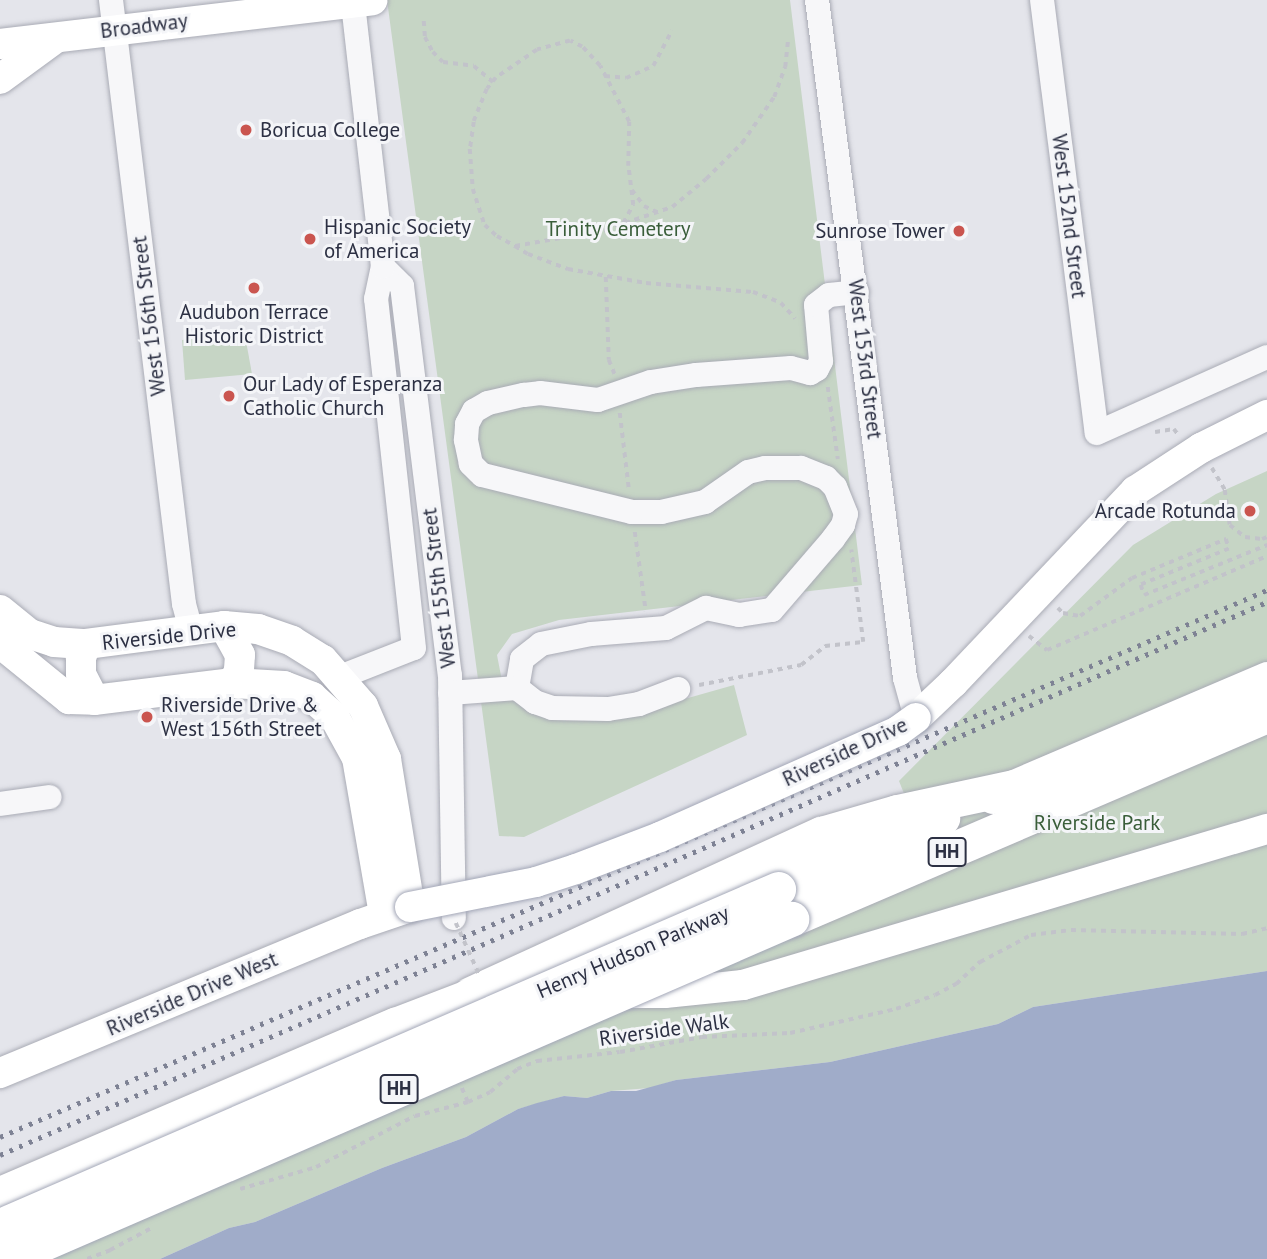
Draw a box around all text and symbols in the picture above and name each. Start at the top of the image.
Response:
street label: Broadway [99,8,189,44]
place label: Boricua College [260,117,400,143]
marker: Boricua College [238,122,254,138]
street label: West 152nd Street [1046,133,1092,299]
place label: Hispanic Society of America [324,214,472,264]
park label: Trinity Cemetery [545,216,691,242]
place label: Sunrose Tower [815,218,945,244]
marker: Sunrose Tower [951,223,967,239]
marker: Hispanic Society of America [302,231,318,247]
street label: West 156th Street [127,235,171,397]
street label: West 153rd Street [843,278,887,440]
marker: Audubon Terrace Historic District [246,280,262,296]
place label: Audubon Terrace Historic District [179,299,329,349]
place label: Our Lady of Esperanza Catholic Church [243,371,443,421]
marker: Our Lady of Esperanza Catholic Church [221,388,237,404]
place label: Arcade Rotunda [1095,498,1236,524]
marker: Arcade Rotunda [1242,503,1258,519]
street label: West 155th Street [417,507,461,669]
street label: Riverside Drive [101,616,237,656]
place label: Riverside Drive & West 156th Street [161,692,322,742]
marker: Riverside Drive & West 156th Street [139,709,155,725]
street label: Riverside Drive [779,712,911,792]
park label: Riverside Park [1034,810,1160,836]
road number: HH [926,836,968,867]
street label: Henry Hudson Parkway [533,900,733,1004]
street label: Riverside Drive West [103,947,281,1041]
street label: Riverside Walk [597,1008,731,1052]
road number: HH [378,1074,420,1105]

